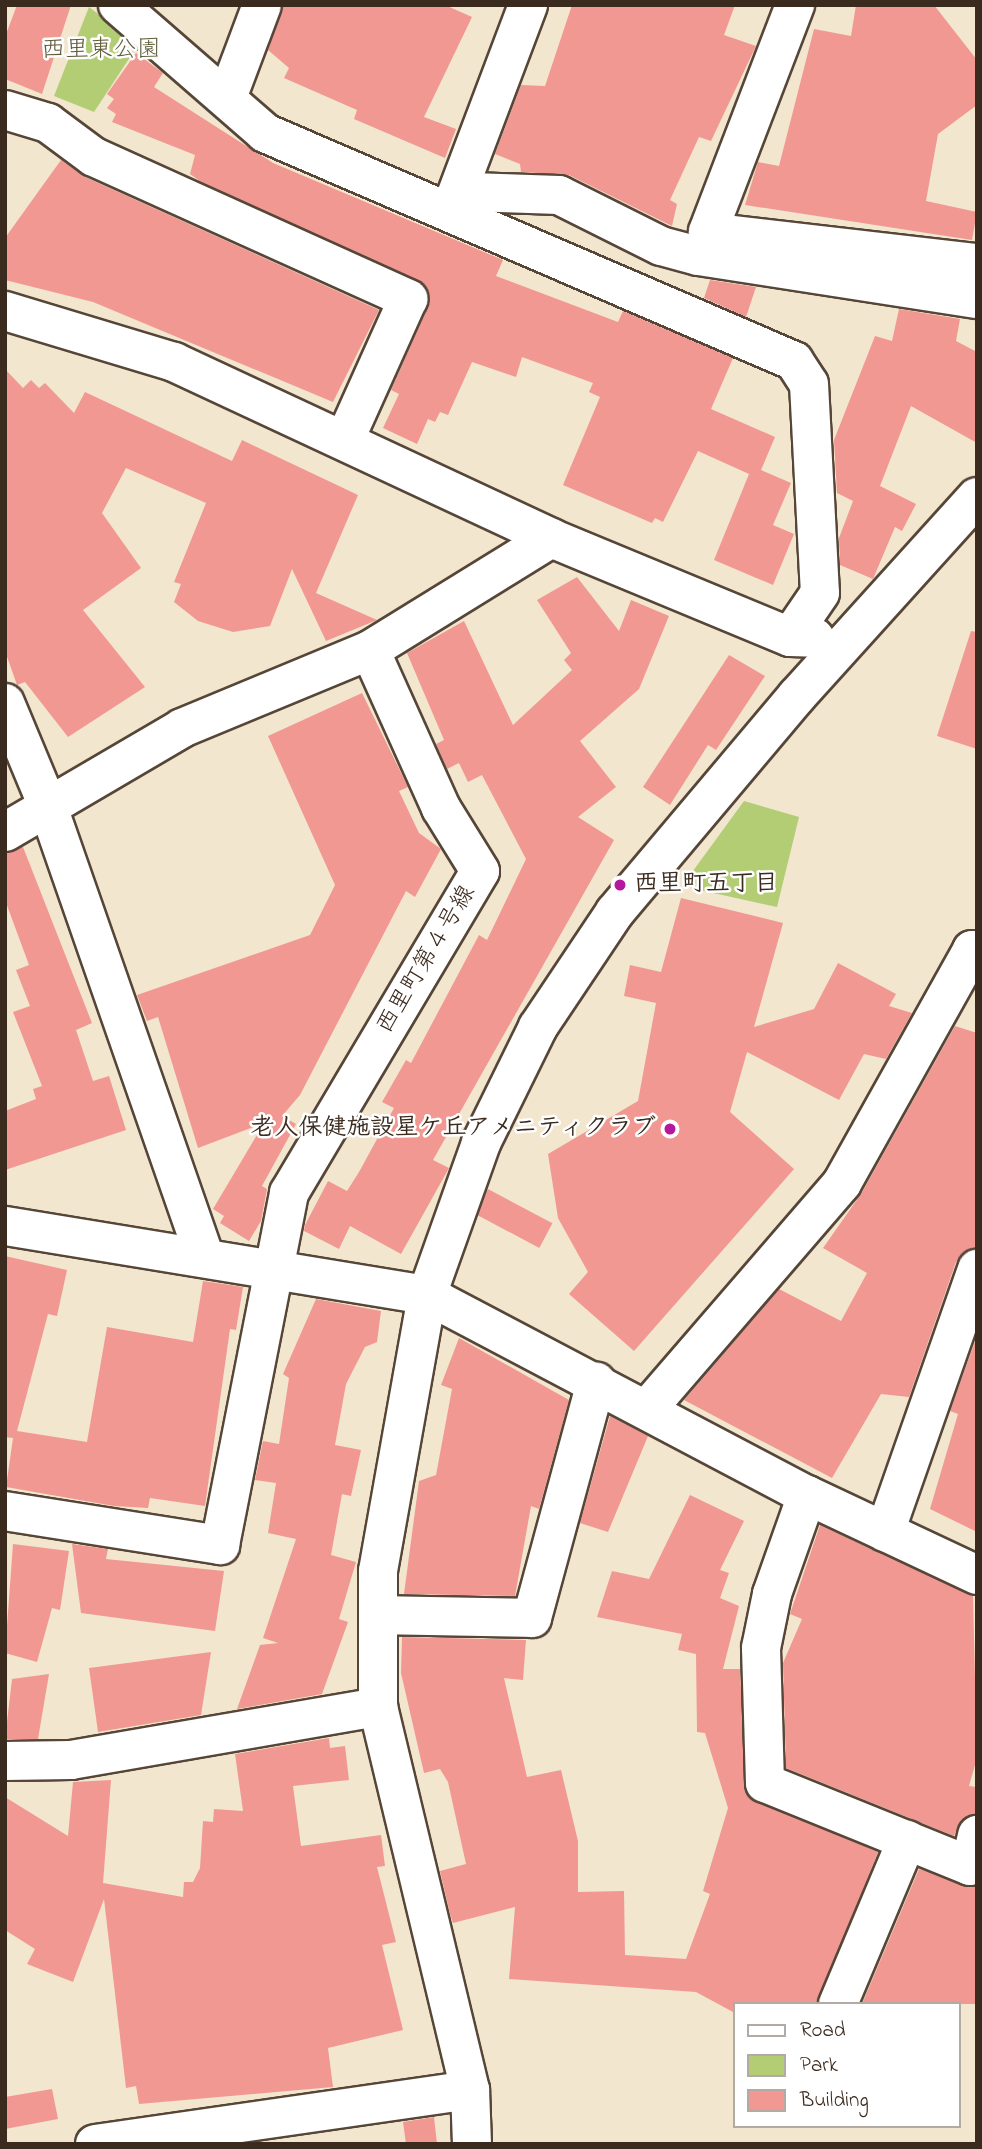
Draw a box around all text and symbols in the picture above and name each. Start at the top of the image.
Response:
park label: 西里東公園 [41,37,161,65]
place label: 西里町五丁目 [634,871,778,899]
marker: 西里町五丁目 [612,877,628,893]
street label: 西里町第４号線 [371,881,483,1039]
place label: 老人保健施設星ケ丘アメニティクラブ [248,1115,656,1143]
marker: 老人保健施設星ケ丘アメニティクラブ [662,1121,678,1137]
legend [734,2002,961,2128]
text: Road [800,2016,846,2046]
text: Park [800,2051,838,2081]
text: Building [800,2086,869,2116]

